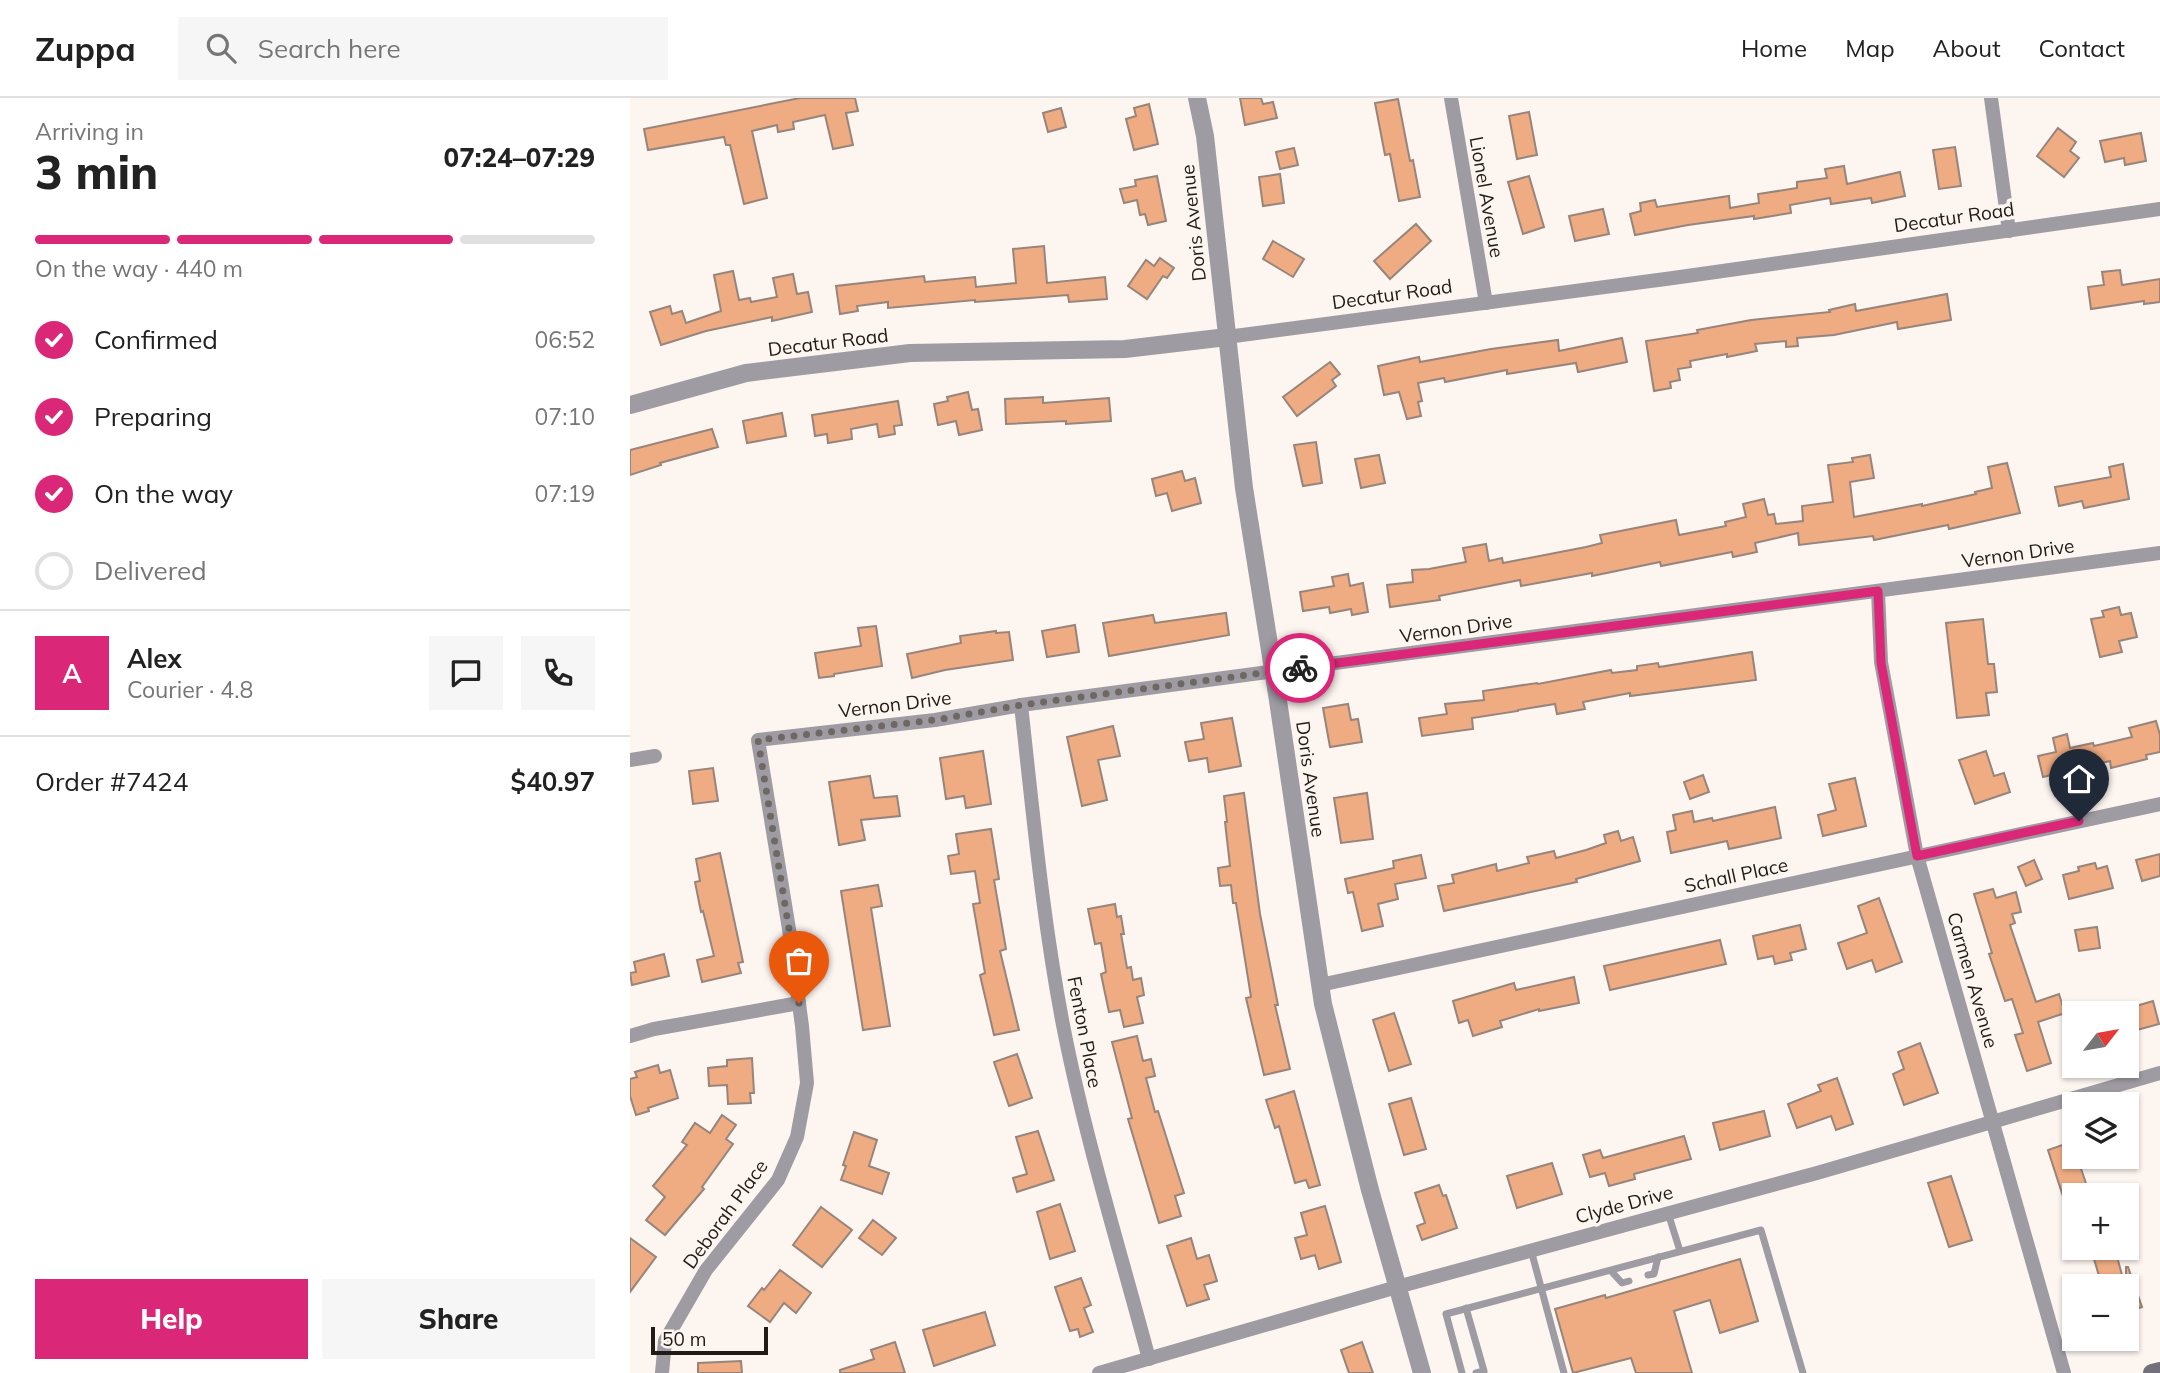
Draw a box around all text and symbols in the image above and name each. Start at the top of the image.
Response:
search box [178,17,668,80]
text: Zuppa [35,28,136,69]
icon: search [202,29,240,67]
text: Search here [258,32,401,65]
text: Home [1741,33,1807,63]
text: Map [1845,33,1895,63]
text: About [1933,33,2001,63]
text: Contact [2039,33,2125,63]
text: Arriving in [35,117,144,146]
street label: Lionel Avenue [1465,134,1509,260]
text: 07:24–07:29 [444,141,595,174]
text: 3 min [35,143,158,201]
street label: Doris Avenue [1175,164,1211,282]
street label: Decatur Road [1892,197,2016,237]
text: On the way · 440 m [35,254,243,283]
street label: Decatur Road [1330,274,1454,314]
icon: check [35,321,73,359]
text: Confirmed [94,323,218,356]
street label: Decatur Road [766,323,890,361]
text: 06:52 [535,325,595,354]
icon: check [35,398,73,436]
text: Preparing [94,400,212,433]
text: 07:10 [535,402,595,431]
icon: check [35,475,73,513]
text: On the way [94,477,233,510]
text: 07:19 [535,479,595,508]
street label: Vernon Drive [1960,533,2076,573]
text: Delivered [94,554,207,587]
street label: Vernon Drive [1398,608,1514,648]
courier [1265,633,1335,703]
button: chat [429,636,503,710]
button: phone [521,636,595,710]
text: Alex [127,642,182,675]
icon: bike [1281,649,1319,687]
text: A [62,657,82,690]
text: Courier · 4.8 [127,675,253,704]
street label: Vernon Drive [837,685,953,723]
street label: Doris Avenue [1291,719,1331,839]
pin [2049,749,2109,821]
icon: home [2060,760,2098,798]
text: Order #7424 [35,765,188,798]
text: $40.97 [511,765,595,798]
street label: Schall Place [1682,852,1790,898]
street label: Carmen Avenue [1942,909,2004,1051]
pin [769,931,829,1003]
icon: bag [780,942,818,980]
street label: Fenton Place [1062,974,1108,1090]
north arrow [2062,1001,2138,1078]
map controls [2062,1001,2139,1351]
button: layers [2062,1092,2139,1169]
street label: Deborah Place [677,1155,773,1273]
street label: Clyde Drive [1573,1179,1675,1229]
button: + [2062,1183,2139,1260]
button: − [2062,1274,2139,1351]
button: Help [35,1279,308,1359]
button: Share [322,1279,595,1359]
scale bar [651,1324,768,1356]
text: 50 m [662,1327,706,1351]

